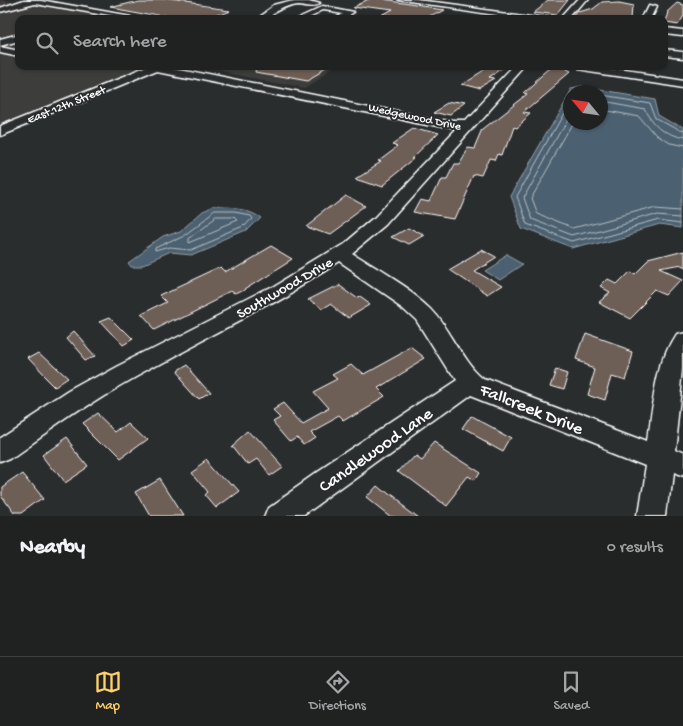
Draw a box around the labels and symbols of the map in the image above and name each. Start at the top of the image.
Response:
street label: East 12th Street [26,83,109,128]
north arrow [563,85,608,130]
street label: Wedgewood Drive [367,101,463,135]
street label: Southwood Drive [234,254,337,324]
street label: Fallcreek Drive [475,380,587,441]
street label: Candlewood Lane [316,404,438,498]

